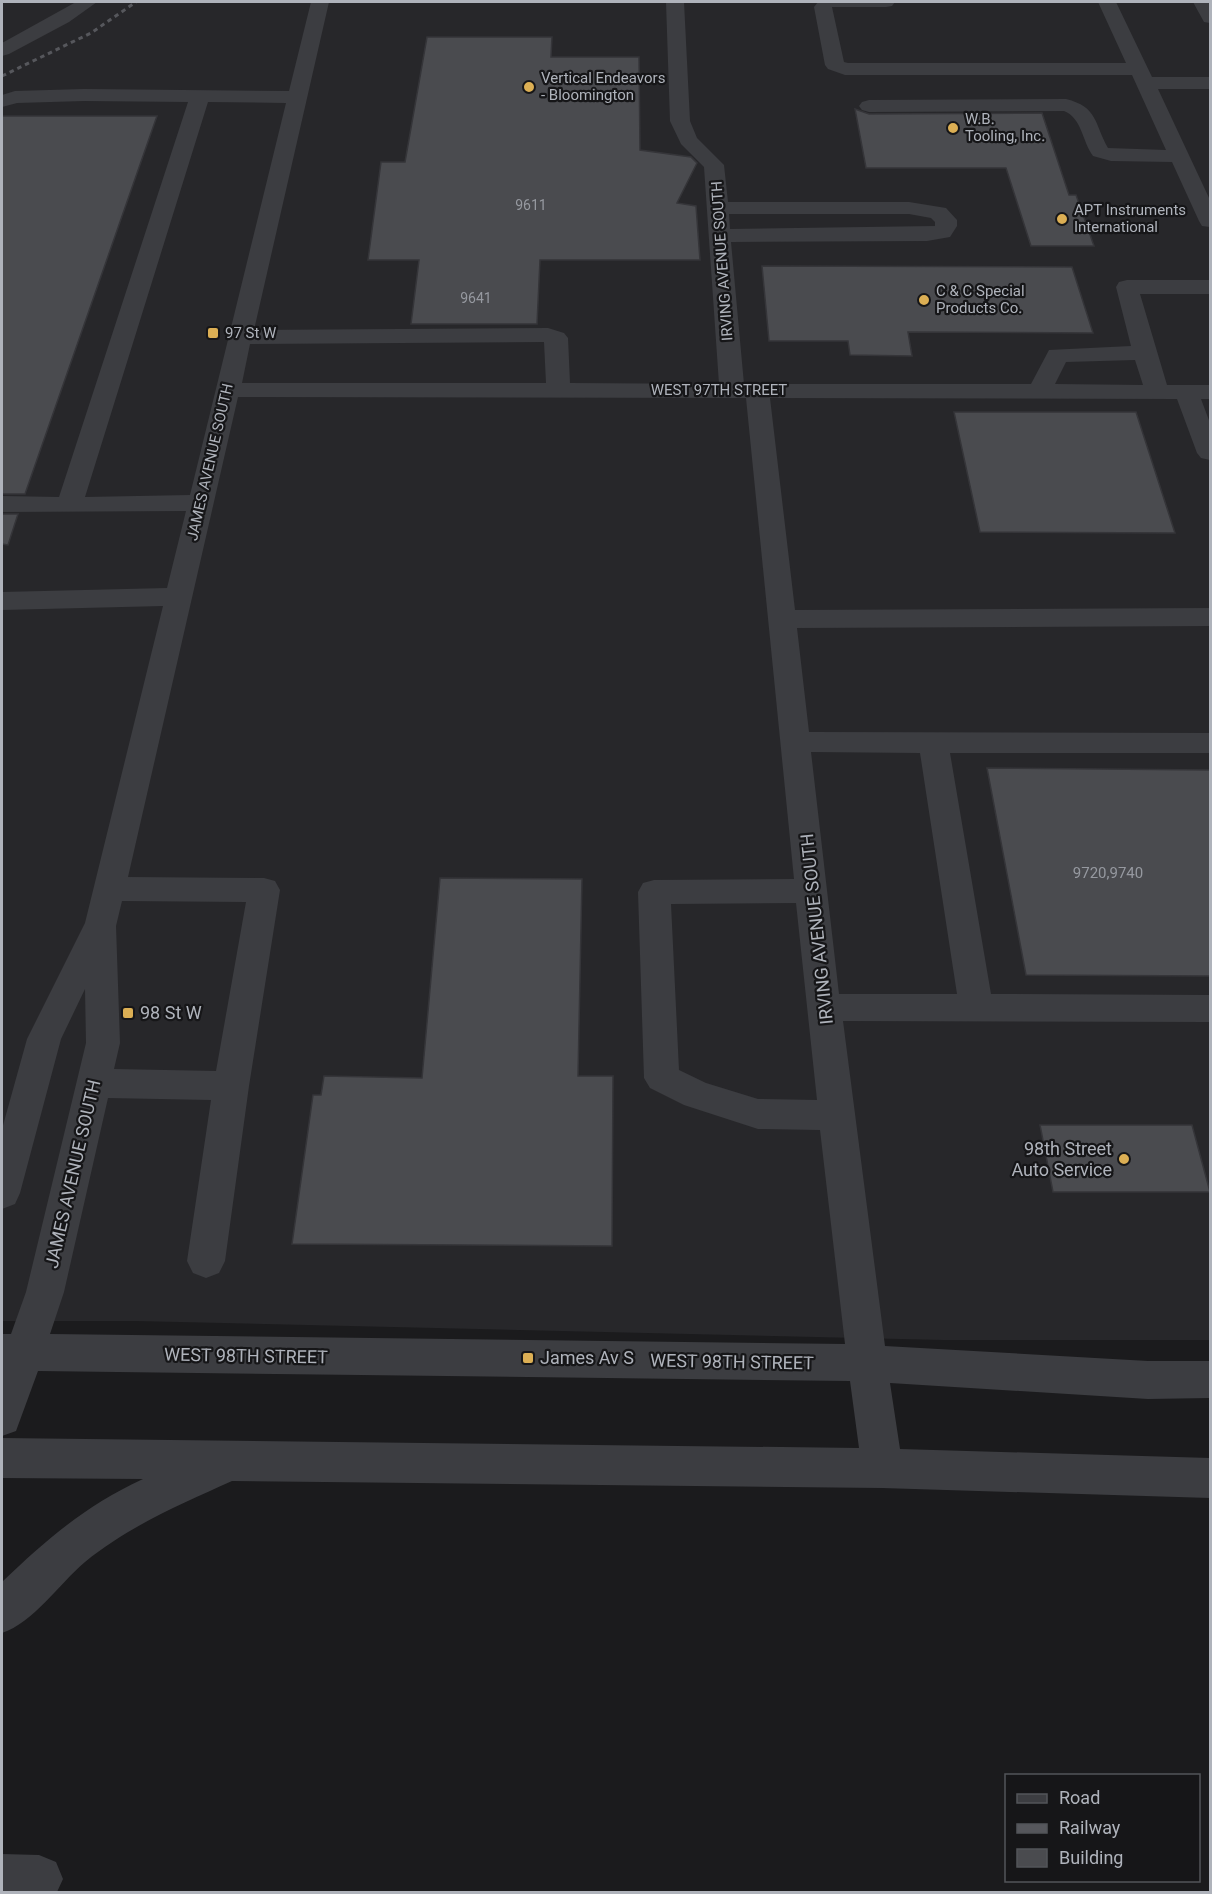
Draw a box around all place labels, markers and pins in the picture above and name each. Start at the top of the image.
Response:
place label: Vertical Endeavors - Bloomington [541,69,665,104]
marker: Vertical Endeavors - Bloomington [522,80,536,94]
place label: W.B. Tooling, Inc. [965,110,1045,145]
marker: W.B. Tooling, Inc. [946,121,960,135]
place label: APT Instruments International [1074,201,1186,236]
marker: APT Instruments International [1055,212,1069,226]
place label: C & C Special Products Co. [936,282,1025,317]
marker: C & C Special Products Co. [917,293,931,307]
place label: 97 St W [225,324,276,342]
marker: 97 St W [206,326,220,340]
place label: 98 St W [140,1002,202,1023]
marker: 98 St W [121,1006,135,1020]
place label: 98th Street Auto Service [1011,1138,1112,1180]
marker: 98th Street Auto Service [1117,1152,1131,1166]
place label: James Av S [540,1347,634,1368]
marker: James Av S [521,1351,535,1365]

